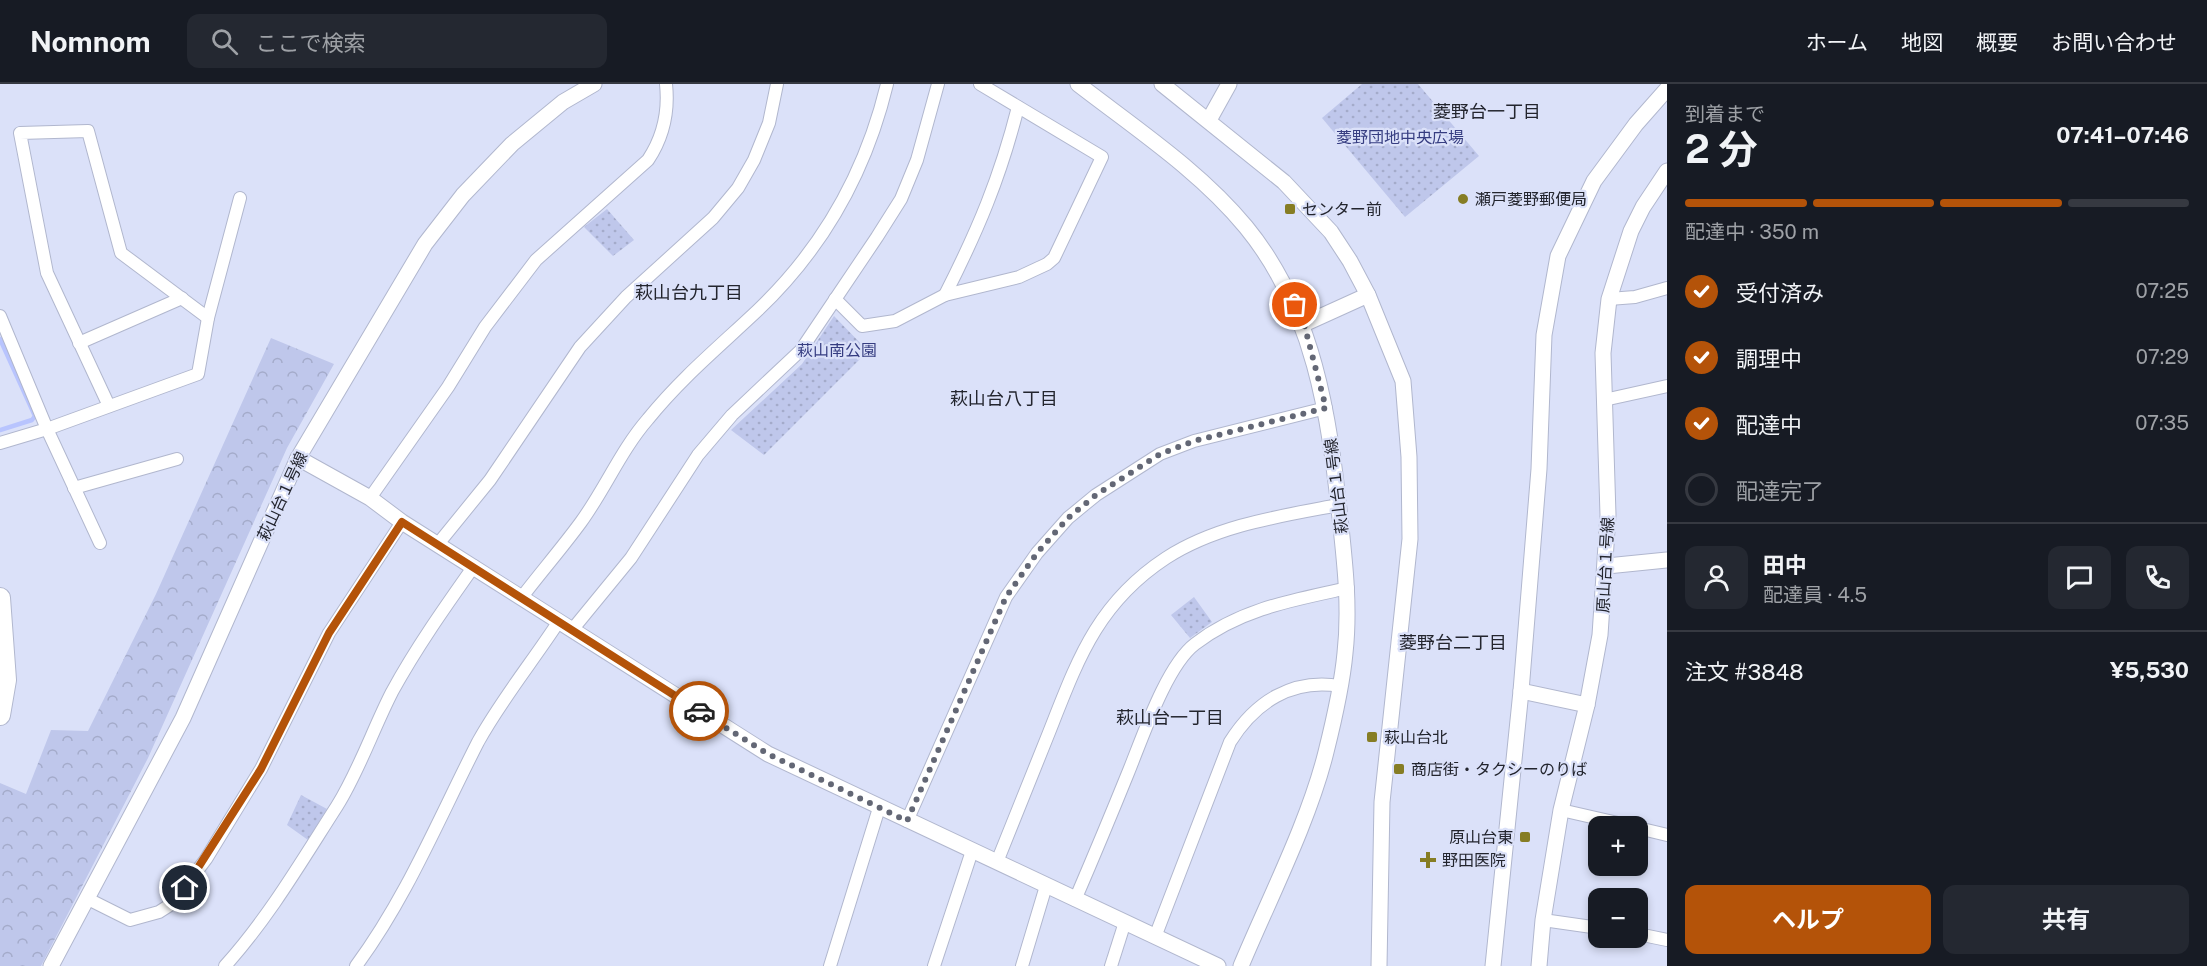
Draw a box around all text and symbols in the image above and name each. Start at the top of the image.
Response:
search box [187,14,607,68]
text: Nomnom [30,25,151,58]
icon: search [208,25,241,58]
text: ここで検索 [256,30,366,56]
text: ホーム [1806,30,1868,55]
text: 地図 [1901,30,1943,55]
text: 概要 [1976,30,2018,55]
text: お問い合わせ [2051,30,2177,55]
district label: 菱野台一丁目 [1433,101,1541,122]
text: 到着まで [1685,102,1765,126]
text: 07:41–07:46 [2056,122,2189,148]
text: 2 分 [1685,126,1758,172]
park label: 菱野団地中央広場 [1336,128,1464,147]
place label: 瀬戸菱野郵便局 [1475,190,1587,209]
marker: 瀬戸菱野郵便局 [1456,192,1470,206]
place label: センター前 [1302,200,1382,219]
marker: センター前 [1283,202,1297,216]
text: 配達中 · 350 m [1685,220,1819,244]
icon: check [1685,275,1718,308]
pin [1269,279,1320,330]
text: 07:25 [2135,279,2189,303]
text: 受付済み [1736,280,1824,306]
district label: 萩山台九丁目 [635,282,743,303]
icon: bag [1278,288,1311,321]
park label: 萩山南公園 [797,341,877,360]
icon: check [1685,341,1718,374]
text: 07:29 [2136,345,2189,369]
text: 調理中 [1736,346,1802,372]
district label: 萩山台八丁目 [950,388,1058,409]
icon: check [1685,407,1718,440]
text: 07:35 [2135,411,2189,435]
text: 配達中 [1736,412,1802,438]
street label: 萩山台１号線 [1321,437,1352,535]
street label: 萩山台１号線 [254,449,311,544]
text: 配達完了 [1736,478,1824,504]
street label: 原山台１号線 [1593,517,1617,613]
button: person [1685,546,1748,609]
button: chat [2048,546,2111,609]
button: phone [2126,546,2189,609]
text: 田中 [1763,552,1807,578]
text: 配達員 · 4.5 [1763,583,1867,607]
district label: 菱野台二丁目 [1399,632,1507,653]
text: ¥5,530 [2110,657,2189,683]
text: 注文 #3848 [1685,659,1804,685]
courier [669,681,729,741]
icon: car [683,695,716,728]
district label: 萩山台一丁目 [1116,707,1224,728]
place label: 萩山台北 [1384,728,1448,747]
marker: 萩山台北 [1365,730,1379,744]
place label: 商店街・タクシーのりば [1411,760,1587,779]
marker: 商店街・タクシーのりば [1392,762,1406,776]
map controls [1588,816,1648,948]
button: + [1588,816,1648,876]
place label: 原山台東 [1449,828,1513,847]
marker: 原山台東 [1518,830,1532,844]
marker: 野田医院 [1419,851,1437,869]
place label: 野田医院 [1442,851,1506,870]
pin [159,862,210,913]
icon: home [168,871,201,904]
button: ヘルプ [1685,885,1931,954]
button: 共有 [1943,885,2189,954]
button: − [1588,888,1648,948]

